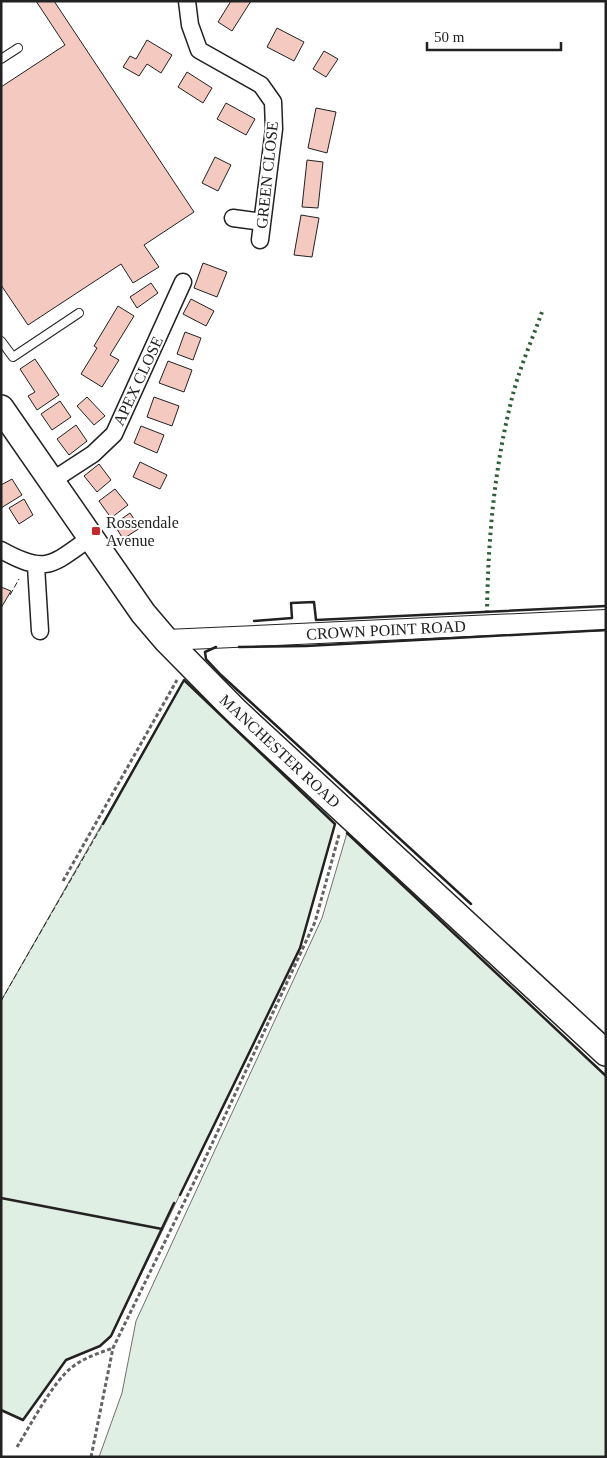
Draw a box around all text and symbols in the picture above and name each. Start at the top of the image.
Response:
scale bar [427,20,561,52]
text: 50 m [434,29,465,45]
street label: GREEN CLOSE [253,120,281,230]
street label: APEX CLOSE [110,334,166,428]
place label: Rossendale Avenue [106,514,179,549]
marker: Rossendale Avenue [90,525,102,537]
street label: CROWN POINT ROAD [306,617,466,643]
street label: MANCHESTER ROAD [217,691,343,811]

